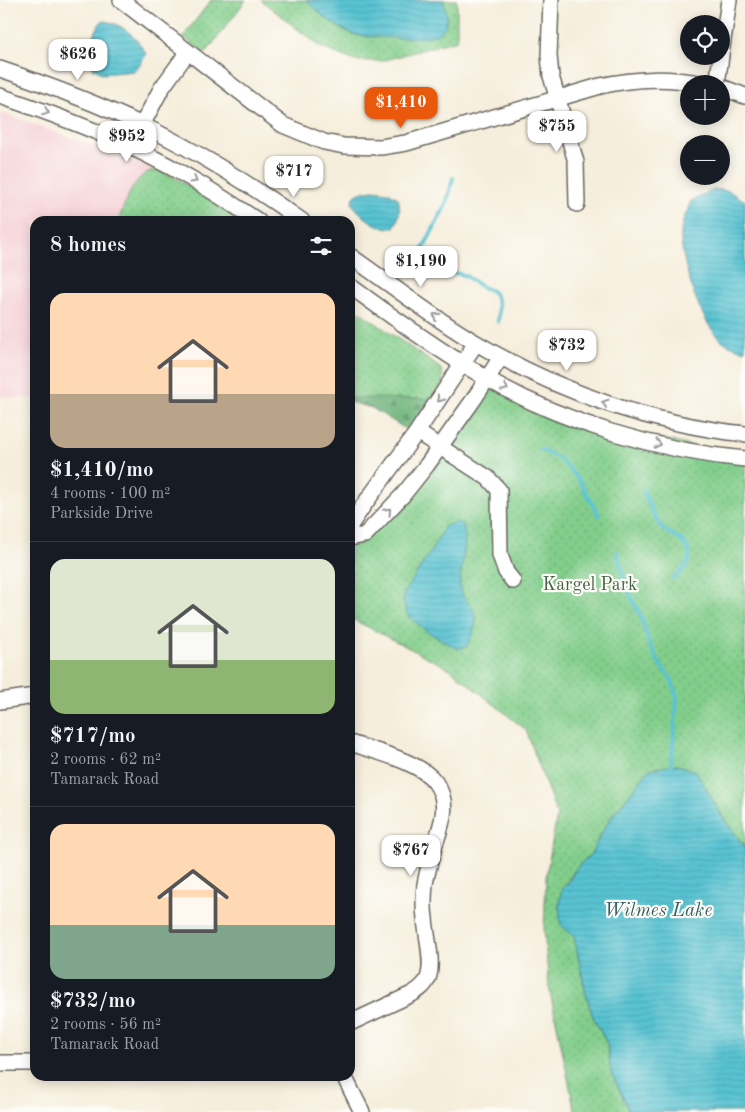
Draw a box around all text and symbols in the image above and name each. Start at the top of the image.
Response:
map controls [680,15,730,185]
button: locate [680,15,730,65]
pin: $626 [48,38,108,81]
text: $626 [59,47,97,63]
button: + [680,75,730,125]
pin: $1,410 [360,86,442,129]
text: $1,410 [376,95,426,111]
one-way arrow [41,106,50,116]
pin: $755 [527,110,587,153]
text: $755 [538,119,576,135]
pin: $952 [97,120,157,163]
text: $952 [108,129,146,145]
button: − [680,135,730,185]
pin: $717 [264,156,324,198]
text: $717 [275,164,313,180]
one-way arrow [188,174,197,184]
icon: filters [307,232,335,260]
text: 8 homes [50,235,126,256]
pin: $1,190 [380,246,462,288]
text: $1,190 [396,254,446,270]
one-way arrow [432,313,442,322]
icon: home [148,326,238,416]
pin: $732 [537,330,597,372]
text: $732 [548,338,586,354]
one-way arrow [500,382,509,392]
one-way arrow [437,393,446,402]
one-way arrow [601,398,609,408]
one-way arrow [653,438,662,449]
text: $1,410/mo [50,460,154,481]
text: 4 rooms · 100 m² [50,486,170,502]
text: Parkside Drive [50,506,153,522]
one-way arrow [382,508,391,517]
park label: Kargel Park [543,576,637,594]
icon: home [148,591,238,681]
text: $717/mo [50,726,136,747]
text: 2 rooms · 62 m² [50,752,161,768]
text: Tamarack Road [50,772,159,788]
pin: $767 [381,834,441,877]
text: $767 [392,843,430,859]
icon: home [148,856,238,946]
water label: Wilmes Lake [604,902,712,921]
text: $732/mo [50,991,136,1012]
text: 2 rooms · 56 m² [50,1017,161,1033]
text: Tamarack Road [50,1037,159,1053]

